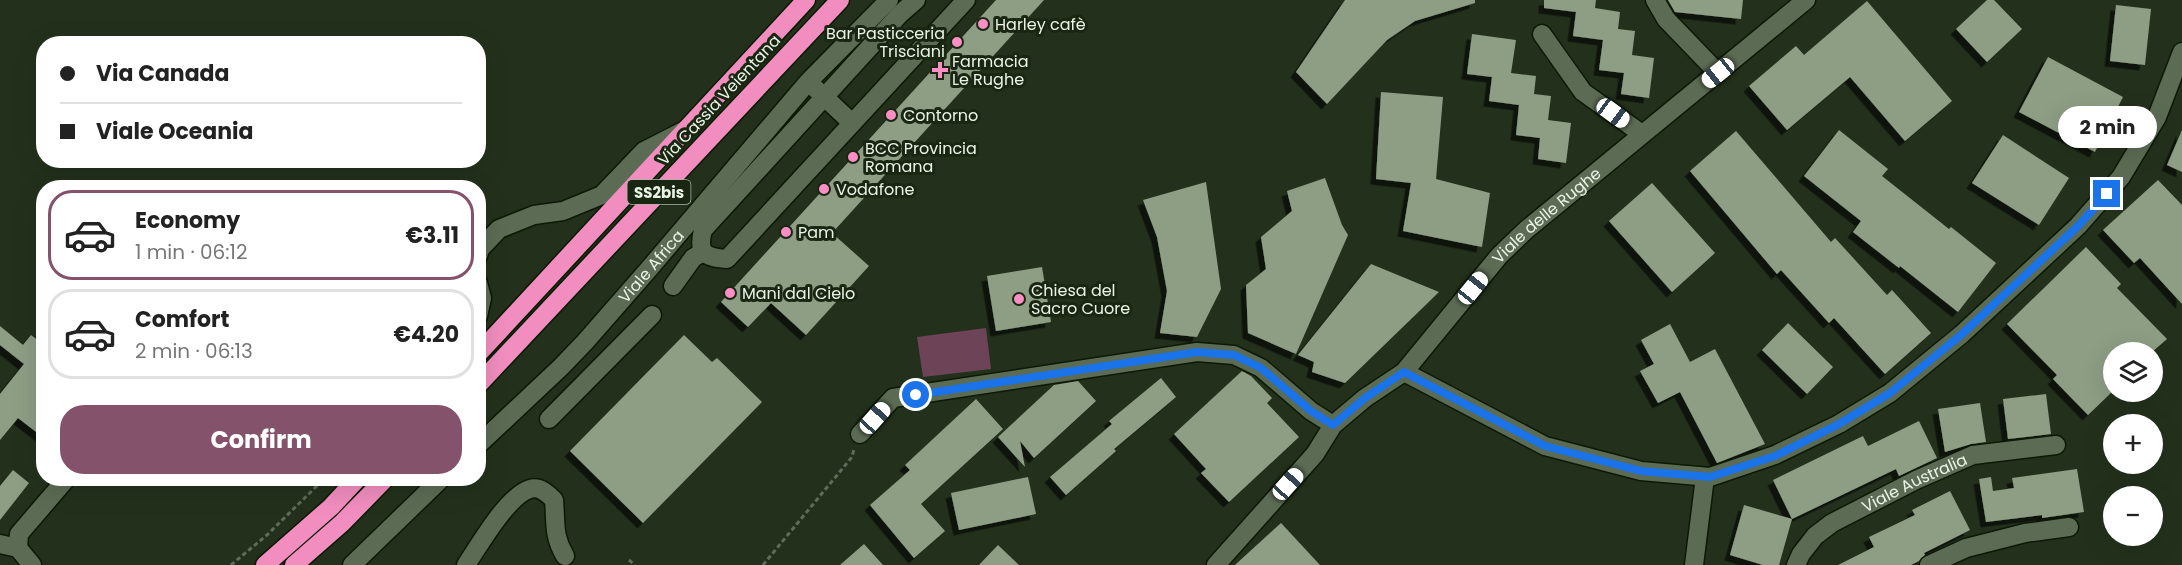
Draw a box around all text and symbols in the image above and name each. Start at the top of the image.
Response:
place label: Harley cafè [995,13,1086,36]
marker: Harley cafè [976,17,990,31]
place label: Bar Pasticceria Trisciani [826,22,945,63]
street label: Via Cassia Veientana [652,30,786,170]
marker: Bar Pasticceria Trisciani [950,35,964,49]
place label: Farmacia Le Rughe [952,50,1029,91]
car [1698,55,1738,91]
text: Via Canada [96,58,230,89]
marker: Farmacia Le Rughe [933,63,947,77]
car [1593,95,1633,131]
place label: Contorno [903,104,978,127]
callout: 2 min [2058,107,2156,149]
marker: Contorno [884,108,898,122]
text: 2 min [2079,113,2136,141]
text: Viale Oceania [96,116,254,147]
place label: BCC Provincia Romana [865,137,977,178]
marker: BCC Provincia Romana [846,150,860,164]
street label: Viale delle Rughe [1486,162,1606,268]
place label: Vodafone [836,178,914,201]
road number: SS2bis [628,180,690,204]
route end [2093,180,2120,207]
marker: Vodafone [817,182,831,196]
text: Economy [135,205,240,236]
icon: car [63,208,117,262]
text: €3.11 [405,220,459,251]
place label: Pam [798,221,835,244]
street label: Viale Africa [613,225,689,308]
marker: Pam [779,225,793,239]
text: 1 min · 06:12 [135,238,247,266]
car [1455,268,1491,308]
place label: Chiesa del Sacro Cuore [1031,279,1130,320]
place label: Mani dal Cielo [742,282,855,305]
marker: Mani dal Cielo [723,286,737,300]
marker: Chiesa del Sacro Cuore [1012,292,1026,306]
text: Comfort [135,304,229,335]
icon: car [63,307,117,361]
text: €4.20 [393,319,459,350]
text: 2 min · 06:13 [135,337,253,365]
map controls [2103,342,2163,546]
button: layers [2103,342,2163,402]
route start [902,381,929,408]
car [856,399,894,437]
button: Confirm [60,405,462,474]
button: + [2103,414,2163,474]
street label: Viale Australia [1857,448,1971,518]
car [1269,465,1307,503]
button: − [2103,486,2163,546]

